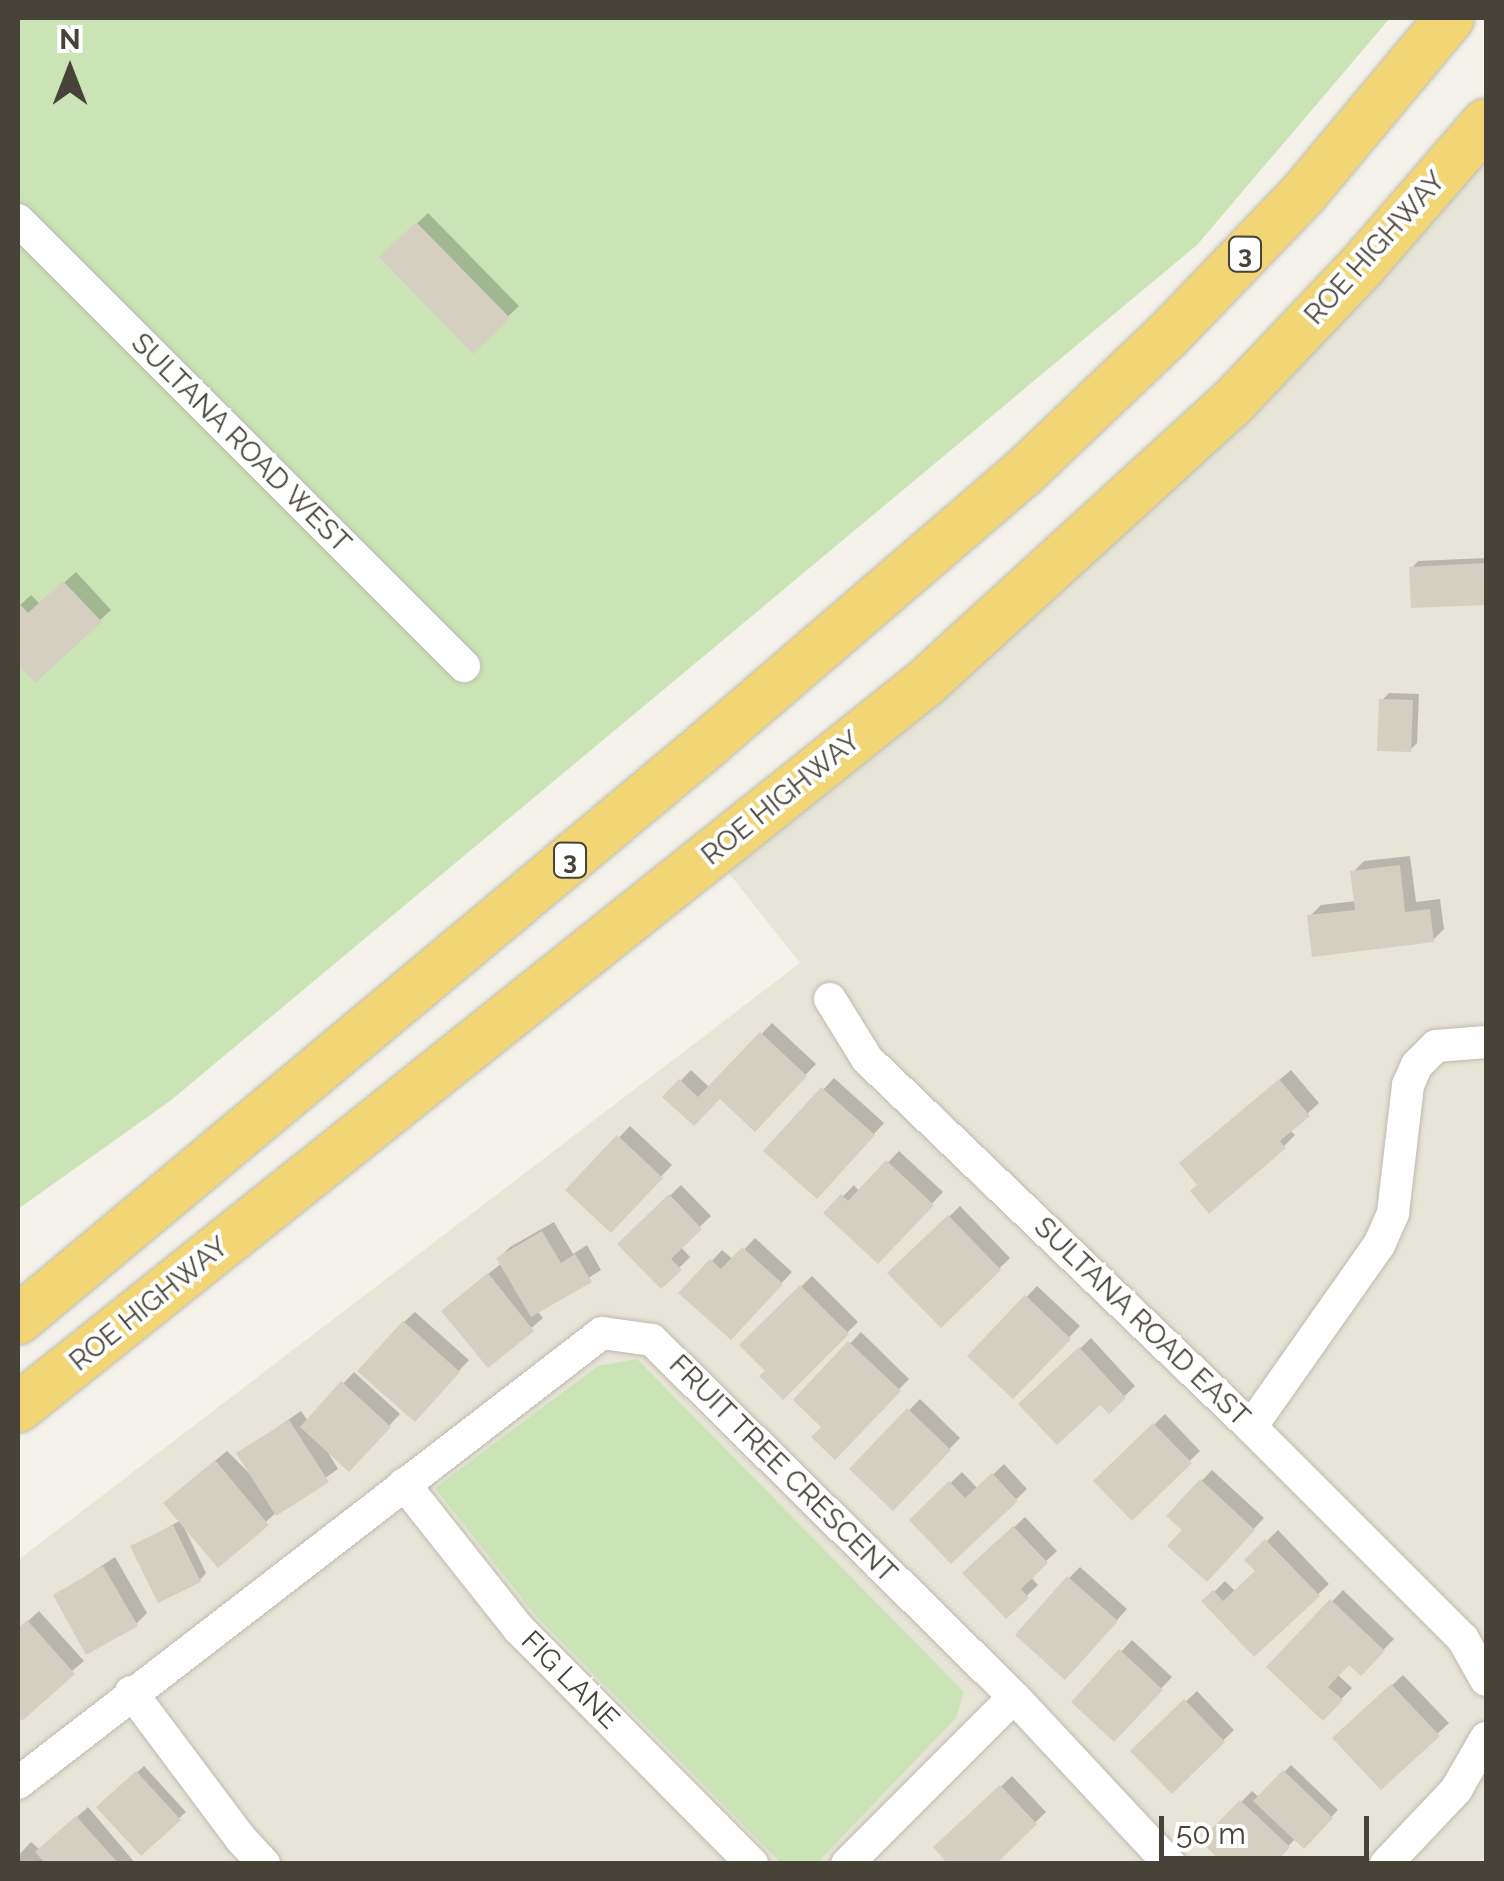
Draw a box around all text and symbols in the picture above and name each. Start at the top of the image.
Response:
north arrow [20,20,120,120]
text: N [59,23,81,56]
street label: ROE HIGHWAY [1297,165,1453,331]
road number: 3 [1228,234,1262,274]
street label: SULTANA ROAD WEST [124,326,358,560]
street label: ROE HIGHWAY [695,724,867,872]
road number: 3 [552,840,588,880]
street label: SULTANA ROAD EAST [1027,1210,1257,1434]
street label: ROE HIGHWAY [63,1230,235,1378]
street label: FRUIT TREE CRESCENT [661,1347,905,1591]
street label: FIG LANE [514,1624,626,1736]
scale bar [1164,1796,1374,1858]
text: 50 m [1176,1816,1246,1851]

